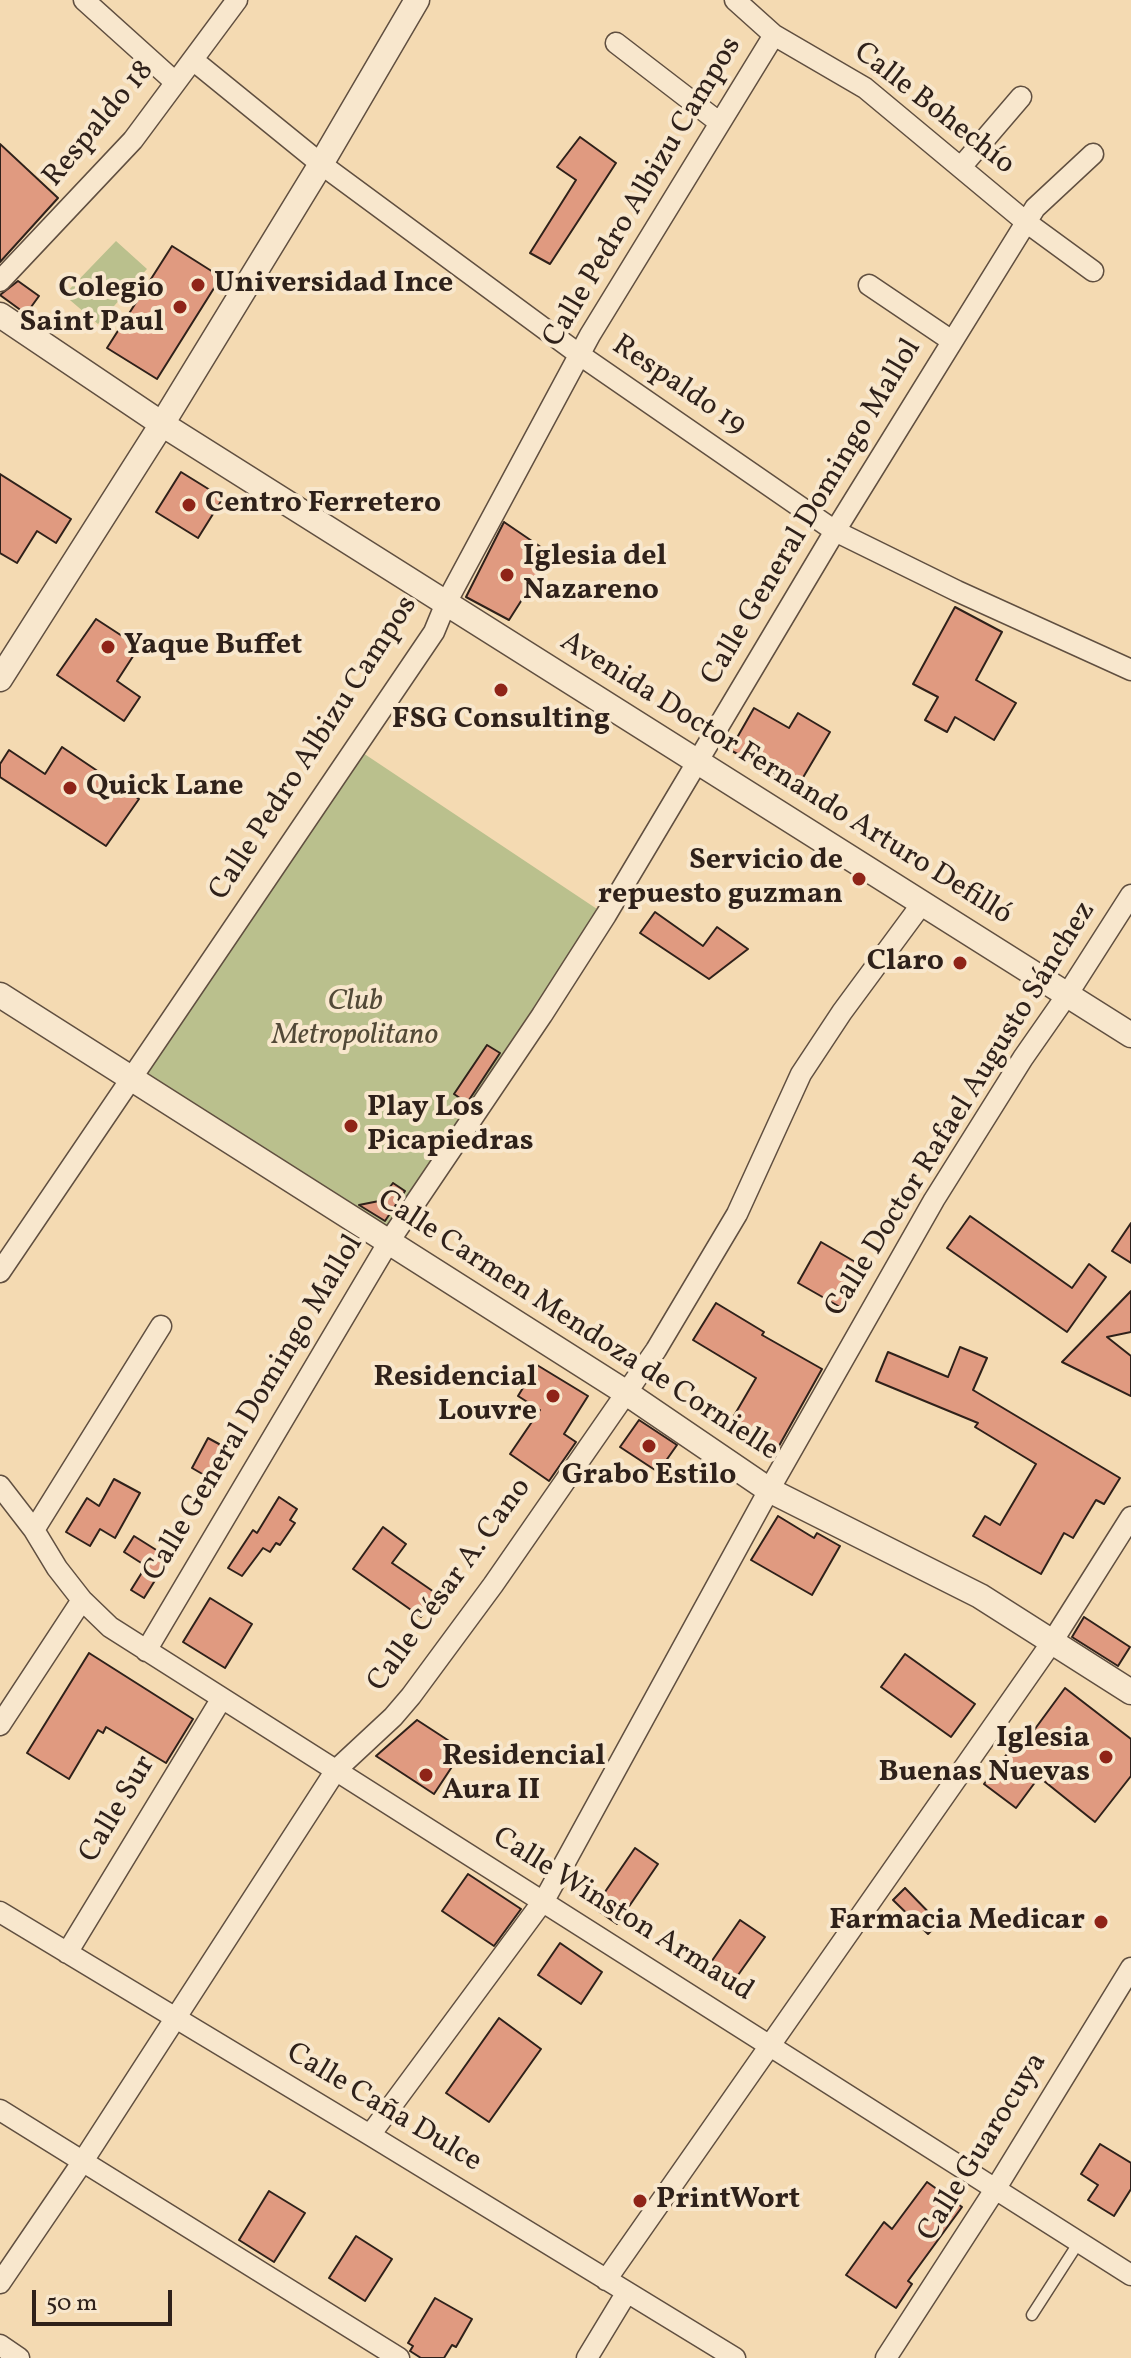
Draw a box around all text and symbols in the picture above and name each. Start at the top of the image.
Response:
street label: Calle Pedro Albizu Campos [537,31,751,355]
street label: Calle Bohechío [845,36,1021,184]
street label: Respaldo 18 [37,55,163,195]
place label: Universidad Ince [214,267,453,303]
place label: Colegio Saint Paul [20,272,164,342]
marker: Universidad Ince [189,276,207,294]
marker: Colegio Saint Paul [171,298,189,316]
street label: Respaldo 19 [604,329,752,445]
street label: Calle General Domingo Mallol [695,333,931,693]
place label: Centro Ferretero [205,487,441,523]
marker: Centro Ferretero [180,496,198,514]
place label: Iglesia del Nazareno [523,540,667,610]
marker: Iglesia del Nazareno [498,566,516,584]
street label: Calle Pedro Albizu Campos [203,590,427,908]
street label: Avenida Doctor Fernando Arturo Defilló [552,625,1018,935]
place label: Yaque Buffet [124,629,302,665]
marker: Yaque Buffet [99,638,117,656]
marker: FSG Consulting [492,681,510,699]
place label: FSG Consulting [392,703,610,739]
place label: Quick Lane [86,770,244,806]
marker: Quick Lane [61,779,79,797]
place label: Servicio de repuesto guzman [598,844,843,914]
marker: Servicio de repuesto guzman [850,870,868,888]
street label: Calle Doctor Rafael Augusto Sánchez [819,896,1105,1324]
place label: Claro [867,945,944,981]
marker: Claro [951,954,969,972]
park label: Club Metropolitano [272,985,438,1056]
place label: Play Los Picapiedras [367,1091,534,1162]
marker: Play Los Picapiedras [342,1117,360,1135]
street label: Calle Carmen Mendoza de Cornielle [370,1184,784,1470]
street label: Calle General Domingo Mallol [137,1229,373,1589]
place label: Residencial Louvre [373,1361,537,1432]
marker: Residencial Louvre [544,1387,562,1405]
marker: Grabo Estilo [640,1437,658,1455]
place label: Grabo Estilo [562,1459,736,1495]
street label: Calle César A. Cano [361,1472,541,1700]
place label: Iglesia Buenas Nuevas [879,1722,1090,1792]
place label: Residencial Aura II [442,1740,606,1810]
marker: Iglesia Buenas Nuevas [1097,1748,1115,1766]
street label: Calle Sur [73,1750,165,1870]
marker: Residencial Aura II [417,1766,435,1784]
street label: Calle Winston Armaud [485,1821,759,2011]
place label: Farmacia Medicar [829,1904,1085,1940]
marker: Farmacia Medicar [1092,1913,1110,1931]
street label: Calle Caña Dulce [279,2037,487,2181]
street label: Calle Guarocuya [912,2047,1056,2249]
place label: PrintWort [656,2183,800,2219]
marker: PrintWort [631,2192,649,2210]
scale bar [36,2274,176,2324]
text: 50 m [46,2287,98,2321]

